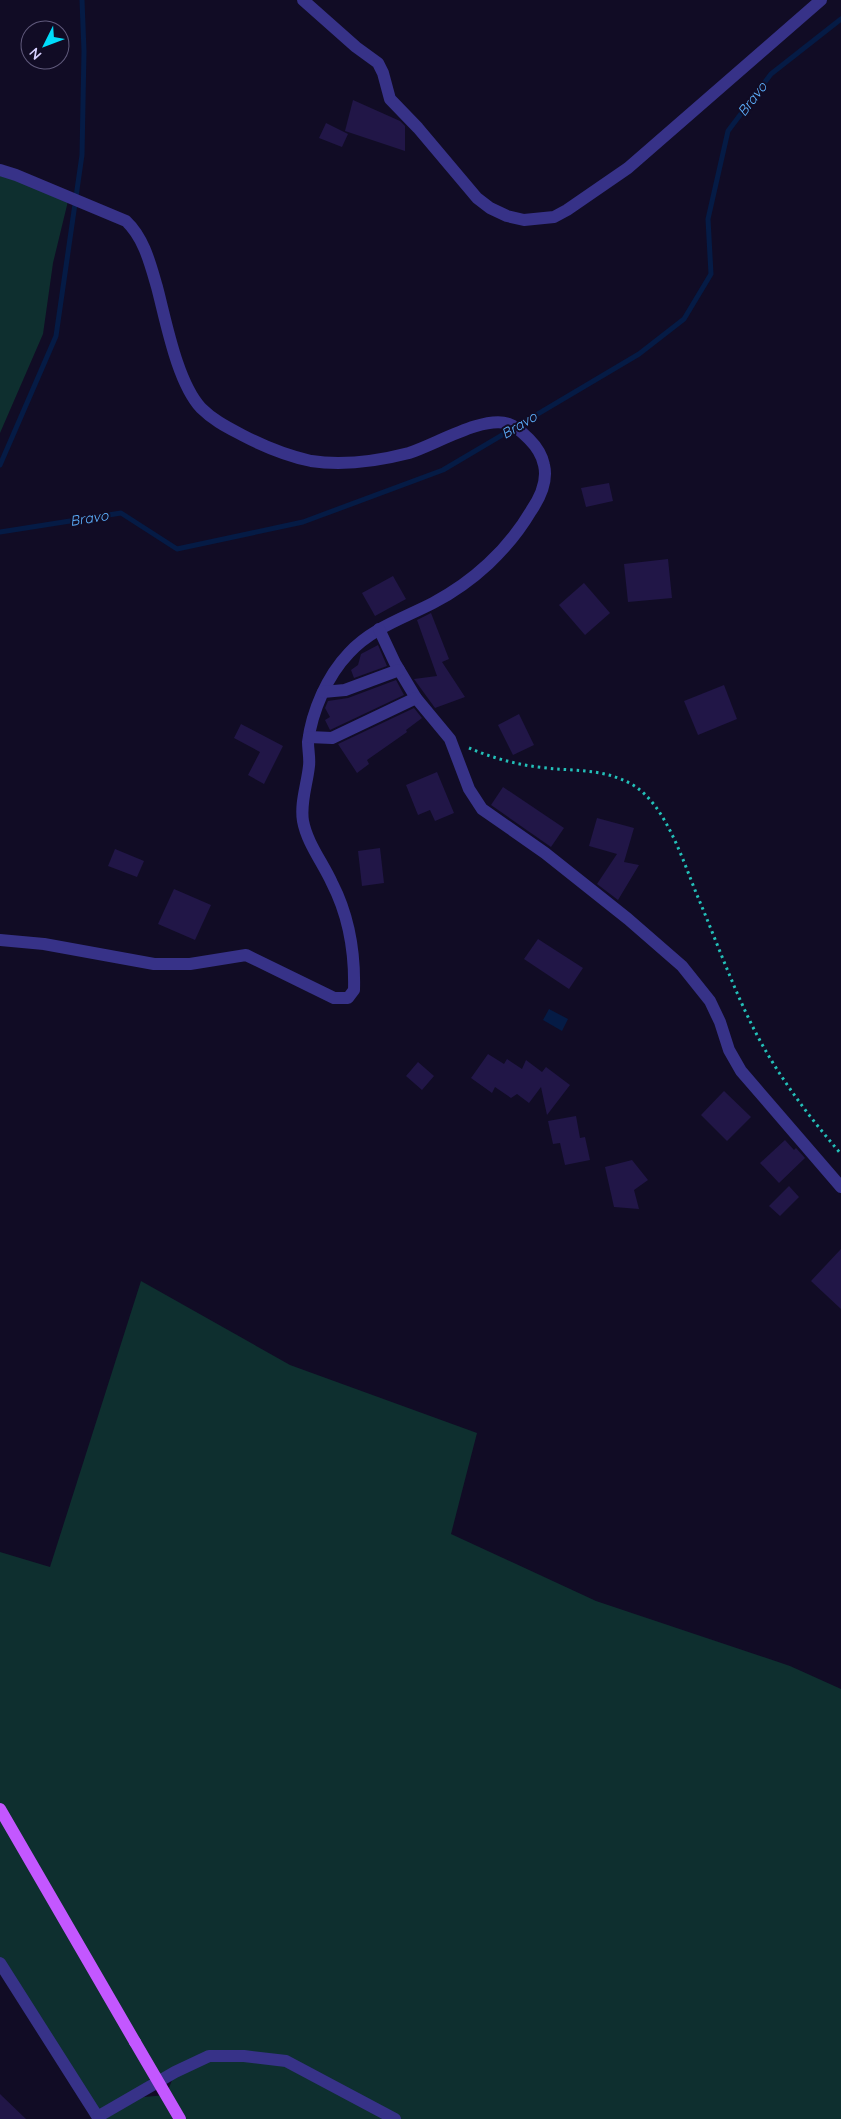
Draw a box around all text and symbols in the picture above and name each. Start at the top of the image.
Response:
north arrow [20,20,70,70]
text: N [25,44,45,64]
water label: Bravo [733,78,771,120]
water label: Bravo [498,407,541,443]
water label: Bravo [69,506,110,530]

